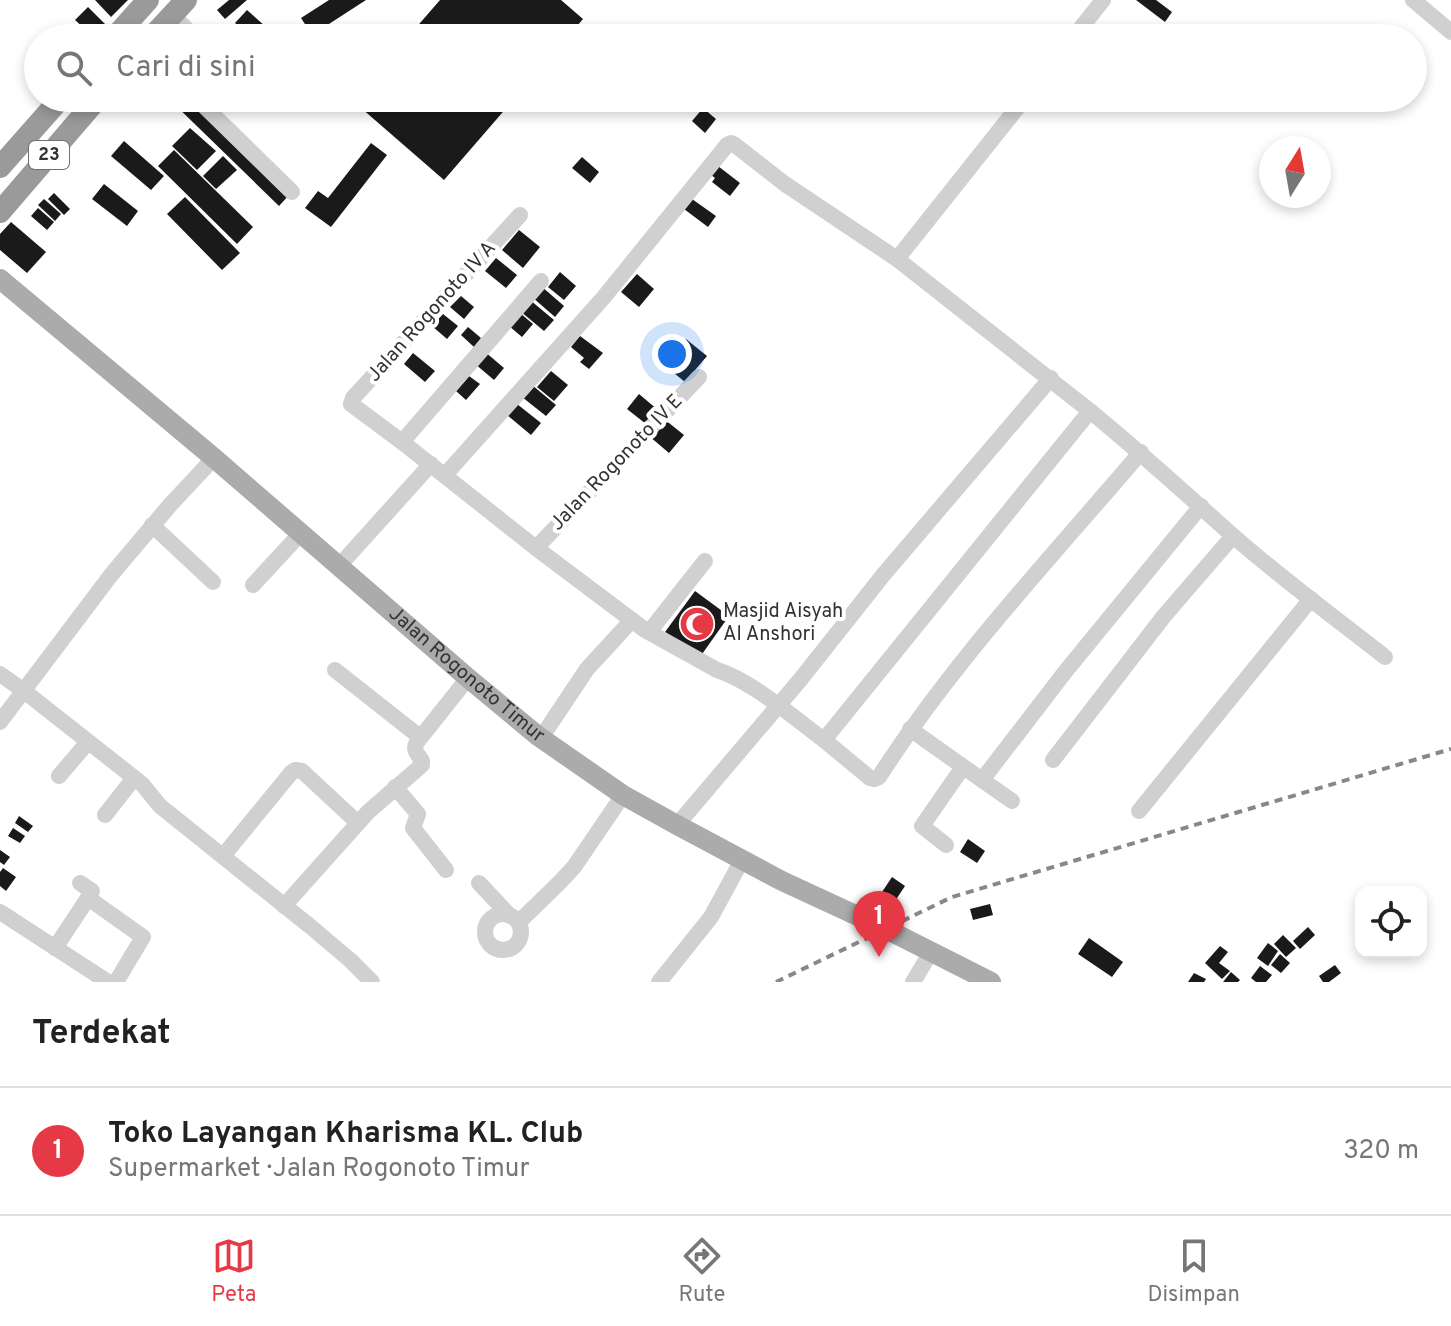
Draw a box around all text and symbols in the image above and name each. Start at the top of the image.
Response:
search box [24,24,1427,112]
icon: search [52,46,96,90]
text: Cari di sini [116,50,256,87]
north arrow [1259,136,1331,208]
road number: 23 [29,141,69,169]
street label: Jalan Rogonoto IV A [362,236,502,388]
your location [652,334,692,374]
street label: Jalan Rogonoto IV E [545,389,689,537]
place label: Masjid Aisyah Al Anshori [723,599,843,648]
street label: Jalan Rogonoto Timur [382,601,550,750]
mosque icon: Masjid Aisyah Al Anshori [678,605,716,643]
map controls [1355,886,1427,958]
button: locate [1355,886,1427,958]
pin: 1 [853,891,905,957]
text: Terdekat [32,1013,171,1056]
text: Toko Layangan Kharisma KL. Club [108,1116,583,1153]
text: 1 [53,1135,63,1168]
text: 320 m [1343,1135,1419,1168]
text: Supermarket · Jalan Rogonoto Timur [108,1153,530,1186]
tab: Peta [211,1234,256,1309]
tab: Rute [679,1234,725,1309]
tab: Disimpan [1147,1234,1240,1309]

